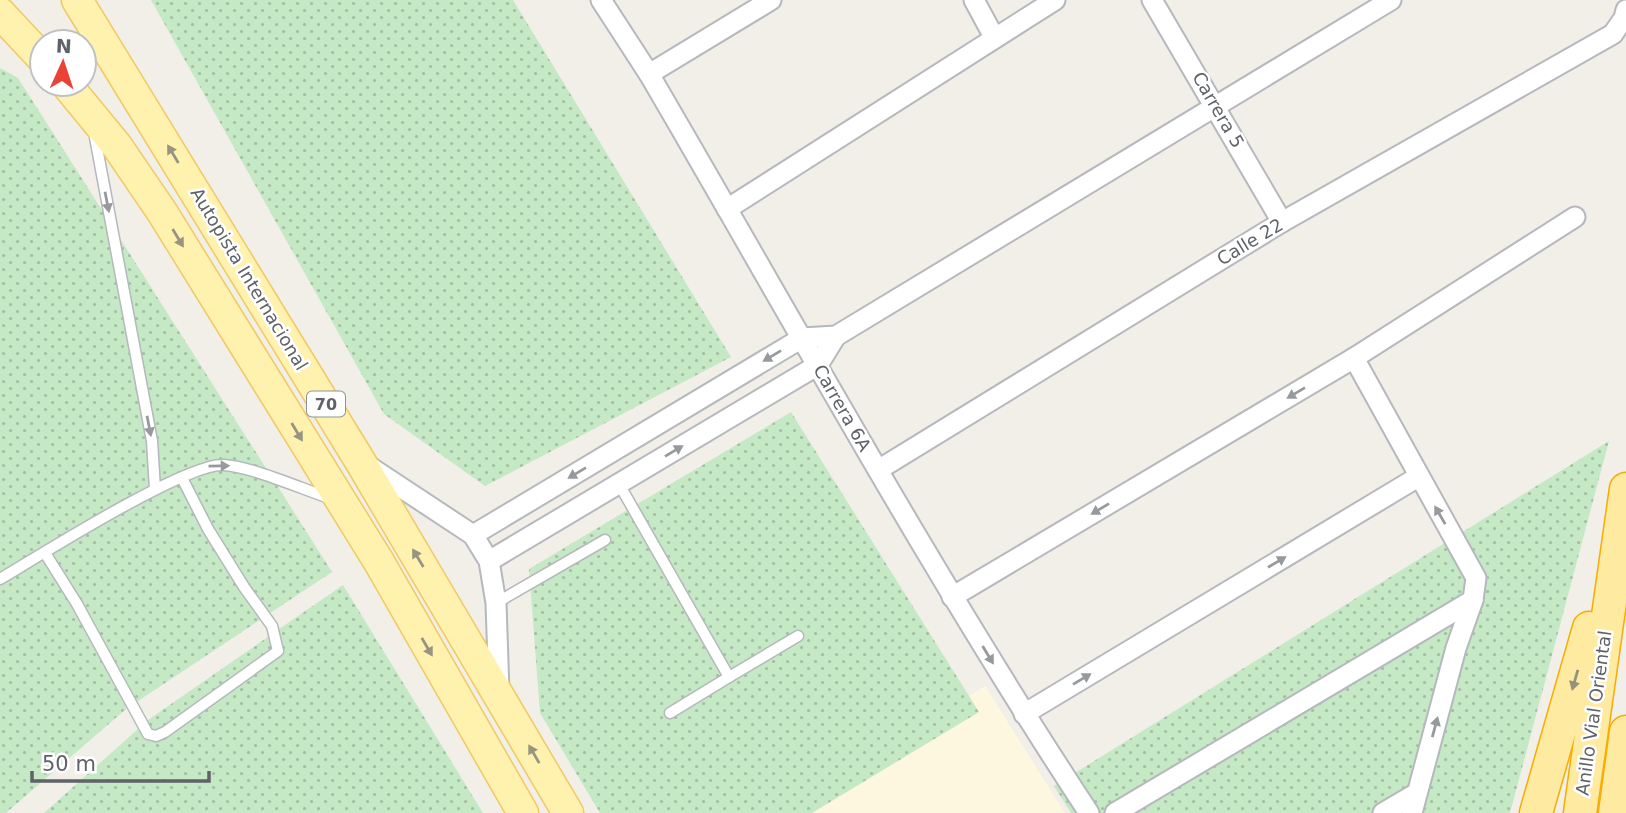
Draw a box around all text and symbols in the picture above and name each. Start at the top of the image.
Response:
north arrow [28,28,98,98]
text: N [55,35,72,57]
street label: Carrera 5 [1188,68,1249,152]
one-way arrow [166,145,179,164]
street label: Autopista Internacional [187,184,312,374]
one-way arrow [102,191,113,213]
street label: Calle 22 [1213,214,1287,269]
one-way arrow [172,228,184,247]
one-way arrow [763,350,782,362]
street label: Carrera 6A [809,361,876,455]
one-way arrow [1286,387,1305,399]
road number: 70 [307,392,345,416]
one-way arrow [144,415,155,437]
one-way arrow [290,422,303,441]
one-way arrow [664,445,683,457]
one-way arrow [208,460,230,472]
one-way arrow [567,466,586,479]
one-way arrow [1091,503,1110,515]
one-way arrow [1434,505,1446,524]
one-way arrow [412,548,425,567]
one-way arrow [1268,555,1287,568]
street label: Anillo Vial Oriental [1572,629,1615,797]
one-way arrow [421,637,433,657]
one-way arrow [982,646,994,665]
one-way arrow [1570,669,1580,690]
one-way arrow [1073,673,1092,685]
one-way arrow [1430,716,1441,738]
scale bar [32,740,208,784]
one-way arrow [528,744,540,763]
text: 50 m [42,752,96,776]

